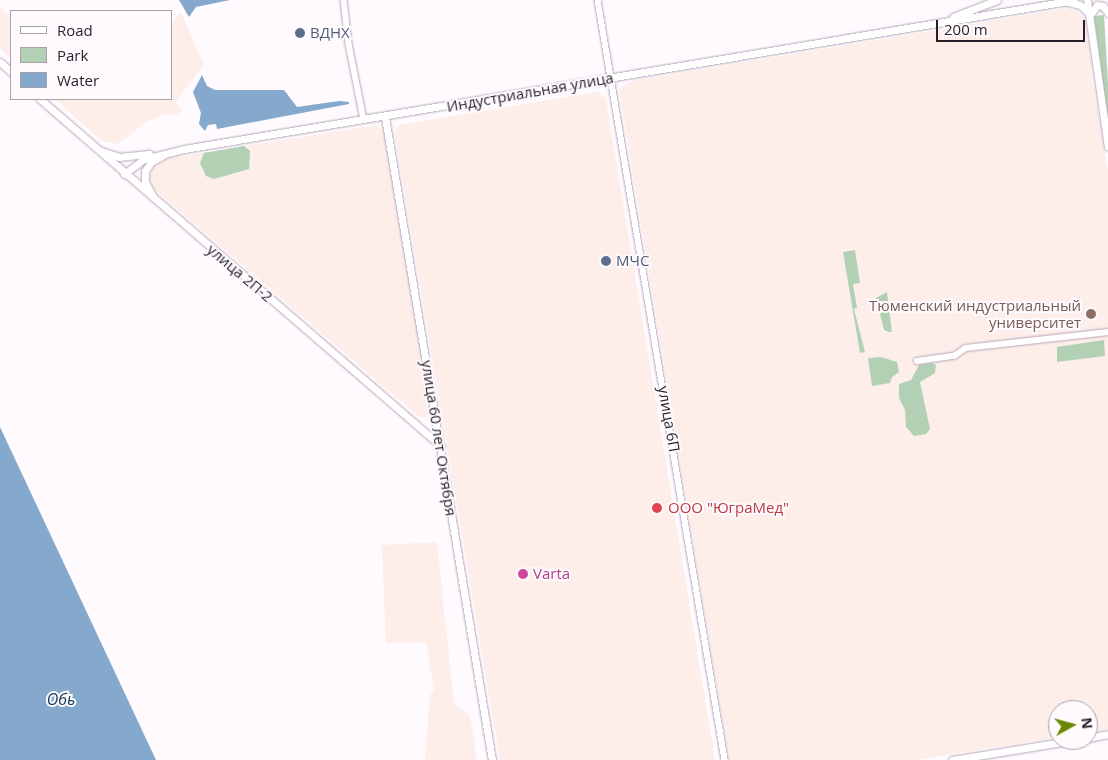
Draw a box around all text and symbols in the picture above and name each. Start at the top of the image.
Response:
legend [10,10,172,100]
scale bar [938,10,1087,42]
text: 200 m [944,19,988,39]
text: Road [57,20,93,40]
place label: ВДНХ [310,24,350,42]
marker: ВДНХ [294,27,306,39]
text: Park [57,45,88,65]
street label: Индустриальная улица [445,68,615,116]
text: Water [57,70,99,90]
street label: улица 2П-2 [204,240,276,306]
place label: МЧС [616,252,649,270]
marker: МЧС [600,255,612,267]
place label: Тюменский индустриальный университет [869,296,1081,331]
marker: Тюменский индустриальный университет [1085,308,1097,320]
street label: улица 60 лет Октября [418,359,460,517]
street label: улица 6П [654,385,684,453]
place label: ООО "ЮграМед" [668,499,789,517]
marker: ООО "ЮграМед" [650,501,664,515]
place label: Varta [533,565,570,583]
marker: Varta [517,568,529,580]
water label: Обь [47,689,75,709]
north arrow [1048,700,1098,750]
text: N [1077,716,1098,730]

